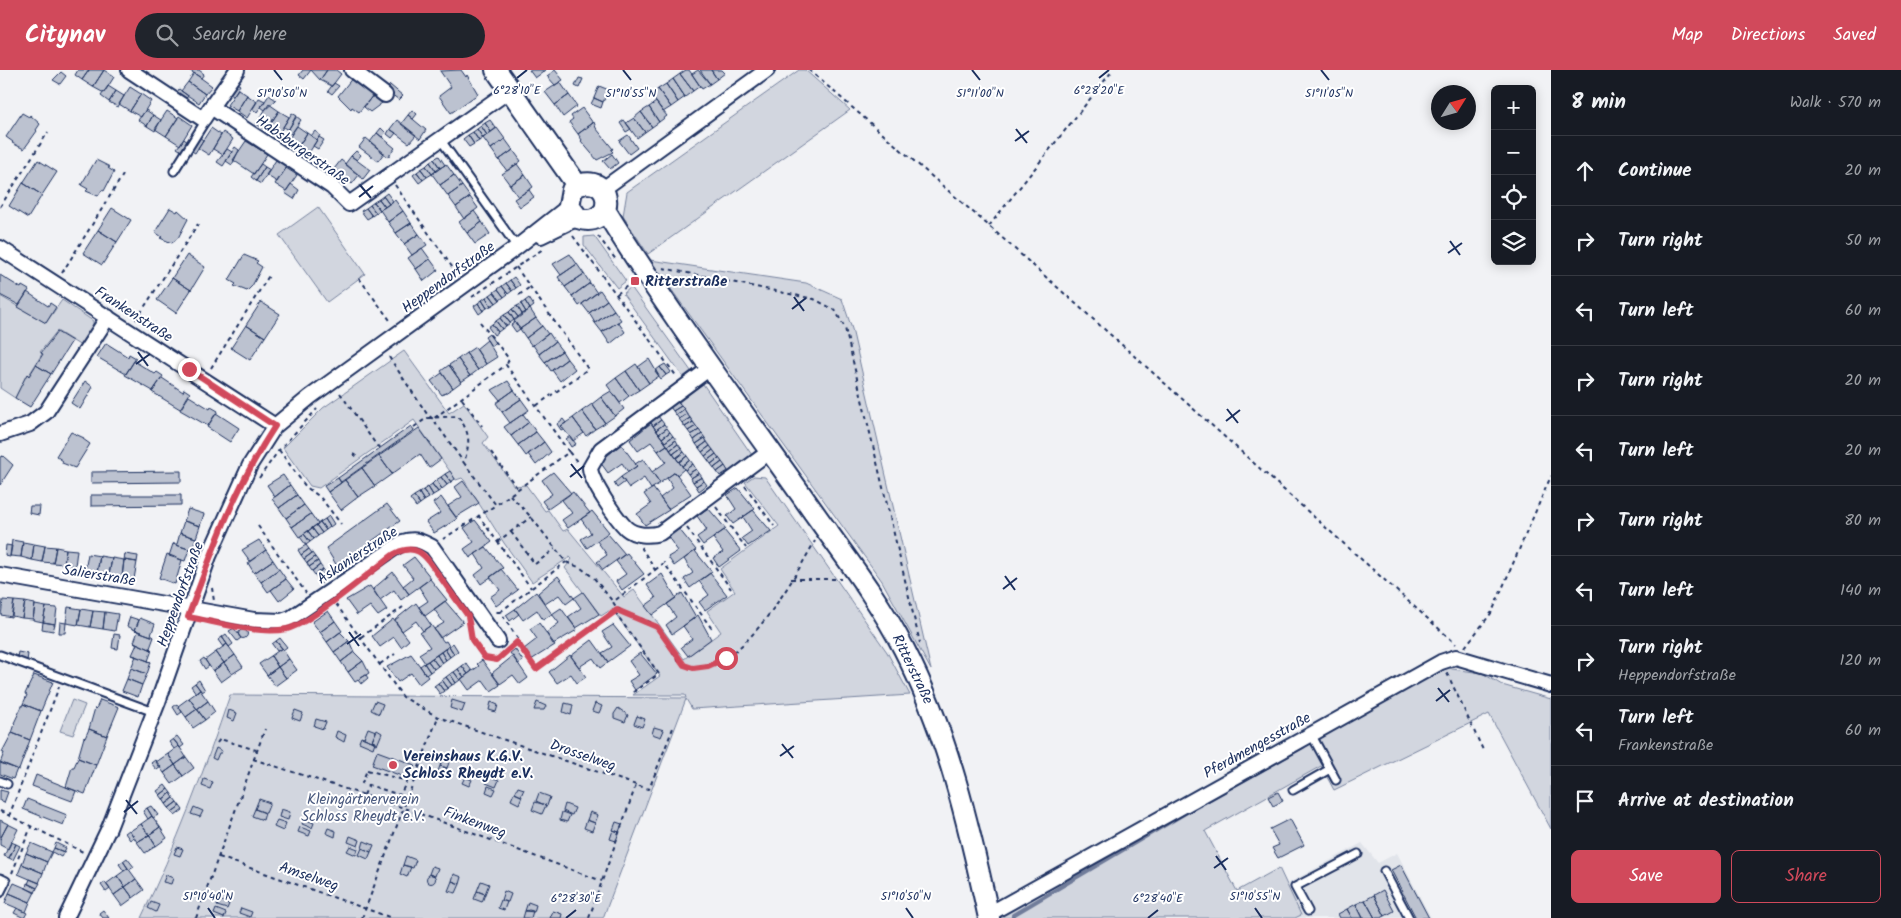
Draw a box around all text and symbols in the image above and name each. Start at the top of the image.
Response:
search box [135,13,485,58]
text: Citynav [25,16,105,55]
text: Search here [193,20,287,50]
icon: search [153,21,181,49]
text: Map [1671,21,1703,50]
text: Directions [1731,21,1805,50]
text: Saved [1833,21,1876,50]
text: 6°28'10"E [493,81,542,100]
text: 6°28'20"E [1074,81,1125,100]
text: 51°10'50"N [257,84,307,103]
text: 51°10'55"N [606,84,656,103]
text: 51°11'00"N [956,84,1004,103]
text: 51°11'05"N [1305,84,1353,103]
north arrow [1431,85,1476,130]
map controls [1491,85,1536,265]
button: + [1491,85,1536,130]
text: 8 min [1571,86,1626,119]
text: Walk · 570 m [1790,90,1881,115]
street label: Habsburgerstraße [251,109,355,192]
button: − [1491,130,1536,175]
text: Continue [1618,156,1691,186]
icon: ahead [1571,157,1599,185]
text: 20 m [1845,158,1881,183]
button: locate [1491,175,1536,220]
button: layers [1491,220,1536,265]
text: Turn right [1618,226,1703,256]
icon: right [1571,227,1599,255]
text: 50 m [1845,228,1881,253]
street label: Heppendorfstraße [397,235,501,320]
place label: Ritterstraße [645,270,728,294]
marker: Ritterstraße [629,275,641,287]
street label: Frankenstraße [89,280,178,349]
text: Turn left [1618,296,1693,326]
icon: left [1571,297,1599,325]
text: 60 m [1845,298,1881,323]
route end [178,358,201,381]
text: Turn right [1618,366,1703,396]
icon: right [1571,367,1599,395]
text: 20 m [1845,368,1881,393]
text: Turn left [1618,436,1693,466]
icon: left [1571,437,1599,465]
text: 20 m [1845,438,1881,463]
text: Turn right [1618,506,1703,536]
icon: right [1571,507,1599,535]
text: 80 m [1844,508,1881,533]
street label: Askanierstraße [312,520,403,591]
street label: Heppendorfstraße [151,538,211,650]
street label: Salierstraße [61,558,137,594]
text: Turn left [1618,576,1693,606]
icon: left [1571,577,1599,605]
text: 140 m [1840,578,1881,603]
street label: Ritterstraße [885,630,940,709]
text: Turn right [1618,633,1703,663]
route start [715,647,738,670]
icon: right [1571,647,1599,675]
text: 120 m [1840,648,1881,673]
text: Heppendorfstraße [1618,663,1736,688]
text: Turn left [1618,703,1693,733]
street label: Pferdmengesstraße [1199,706,1316,785]
icon: left [1571,717,1599,745]
text: 60 m [1845,718,1881,743]
street label: Drosselweg [546,733,619,778]
text: Frankenstraße [1618,733,1713,758]
place label: Vereinshaus K.G.V. Schloss Rheydt e.V. [403,745,533,786]
marker: Vereinshaus K.G.V. Schloss Rheydt e.V. [387,759,399,771]
text: Arrive at destination [1618,786,1794,816]
icon: arrive [1571,787,1599,815]
park label: Kleingärtnerverein Schloss Rheydt e.V. [301,788,425,829]
street label: Finkenweg [440,801,509,845]
button: Save [1571,850,1721,903]
button: Share [1731,850,1881,903]
street label: Amselweg [276,856,342,898]
text: 51°10'40"N [183,887,233,906]
text: 51°10'50"N [881,887,931,906]
text: 51°10'55"N [1230,887,1280,906]
text: 6°28'30"E [551,889,602,908]
text: 6°28'40"E [1133,889,1184,908]

